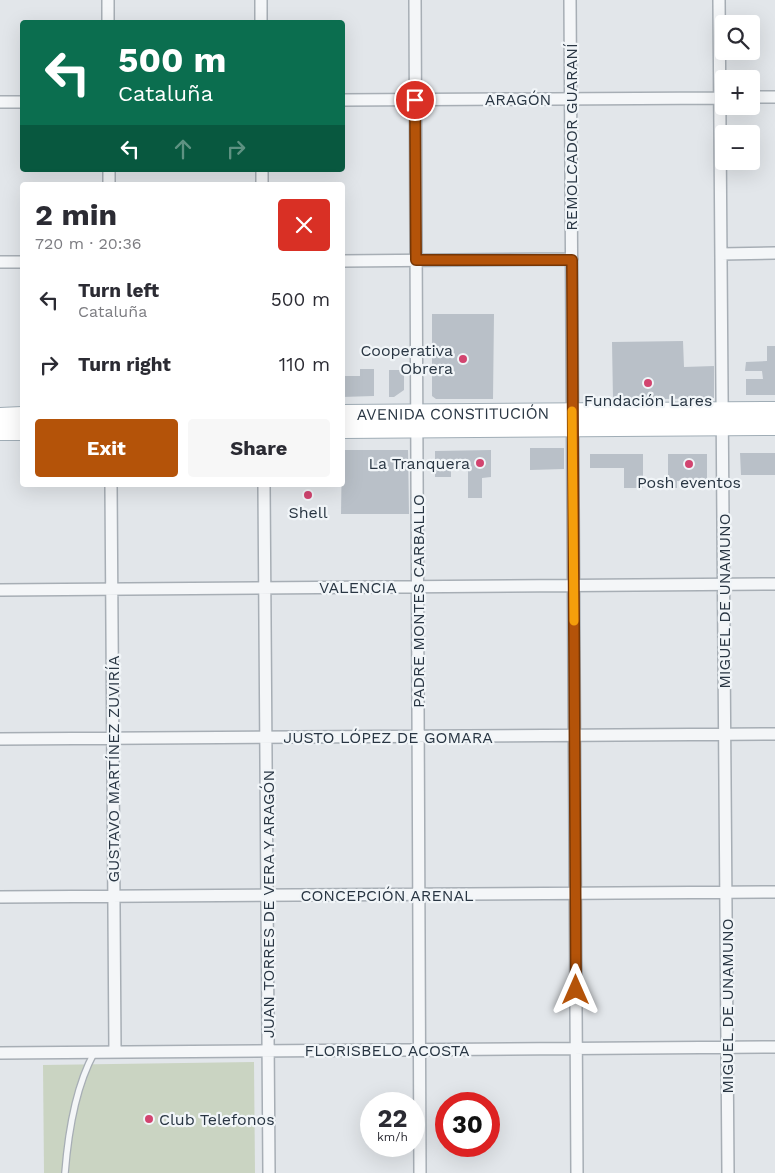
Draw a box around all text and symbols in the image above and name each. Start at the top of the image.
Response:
map controls [715,15,760,170]
button: search [715,15,760,60]
text: 500 m [118,39,226,81]
icon: left [35,40,100,105]
street label: REMOLCADOR GUARANÍ [562,43,581,231]
button: + [715,70,760,115]
pin [394,79,436,121]
text: Cataluña [118,81,213,106]
icon: arrive [401,86,429,114]
street label: ARAGÓN [485,90,551,109]
button: − [715,125,760,170]
icon: left [116,135,144,163]
icon: ahead [169,135,197,163]
icon: right [222,135,250,163]
text: 2 min [35,197,117,232]
button: close [278,199,330,251]
text: 720 m · 20:36 [35,234,142,253]
text: Turn left [78,279,159,302]
icon: left [35,286,63,314]
text: 500 m [271,288,330,311]
text: Cataluña [78,302,147,321]
place label: Cooperativa Obrera [360,341,453,378]
icon: right [35,351,63,379]
text: Turn right [78,353,171,376]
text: 110 m [279,353,330,376]
marker: Cooperativa Obrera [457,353,469,365]
marker: Fundación Lares [642,377,654,389]
place label: Fundación Lares [584,391,712,410]
street label: AVENIDA CONSTITUCIÓN [357,403,549,423]
button: Exit [35,419,178,477]
button: Share [188,419,330,477]
place label: La Tranquera [368,454,470,473]
marker: La Tranquera [474,457,486,469]
marker: Posh eventos [683,458,695,470]
place label: Posh eventos [637,473,741,492]
marker: Shell [302,489,314,501]
street label: PADRE MONTES CARBALLO [409,494,428,708]
place label: Shell [288,503,328,522]
street label: MIGUEL DE UNAMUNO [715,513,734,689]
street label: VALENCIA [319,578,397,597]
street label: GUSTAVO MARTÍNEZ ZUVIRÍA [104,655,123,882]
street label: JUSTO LÓPEZ DE GOMARA [283,728,493,747]
street label: JUAN TORRES DE VERA Y ARAGÓN [259,770,278,1038]
street label: CONCEPCIÓN ARENAL [300,886,474,905]
street label: MIGUEL DE UNAMUNO [718,918,737,1094]
position arrow [549,963,601,1015]
street label: FLORISBELO ACOSTA [305,1041,470,1060]
speed limit sign: 30 [435,1092,500,1157]
text: 22 [378,1104,407,1133]
place label: Club Telefonos [159,1110,275,1129]
marker: Club Telefonos [143,1113,155,1125]
text: km/h [377,1130,408,1144]

